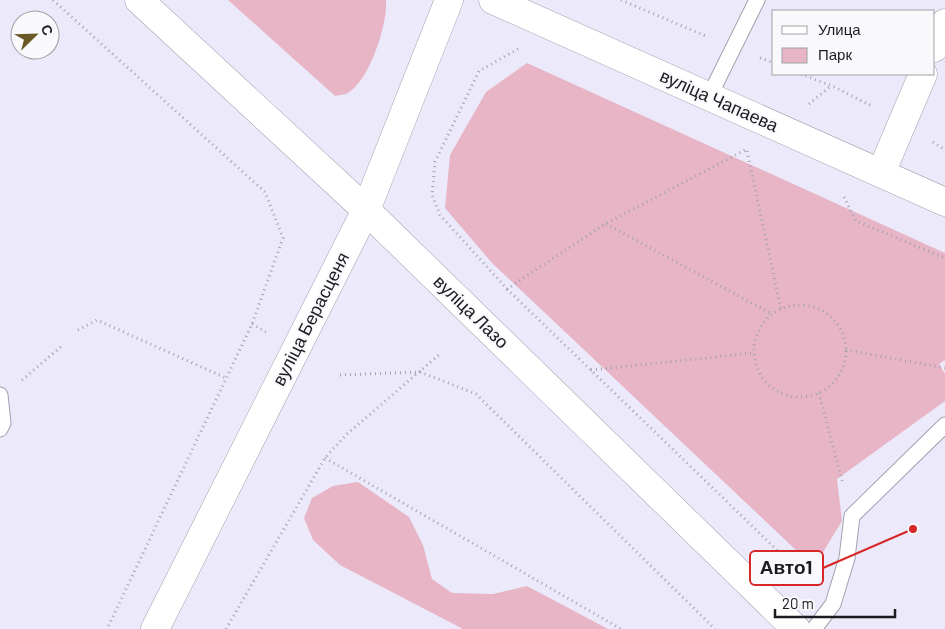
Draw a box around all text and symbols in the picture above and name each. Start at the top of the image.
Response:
north arrow [10,10,60,60]
legend [772,10,935,75]
text: Улица [818,20,861,38]
text: С [38,22,57,38]
text: Парк [818,45,852,63]
street label: вуліца Чапаева [657,64,783,136]
street label: вуліца Берасценя [267,248,353,389]
street label: вуліца Лазо [430,270,514,352]
callout: Авто1 [750,551,823,585]
text: Авто1 [760,555,812,578]
scale bar [775,586,895,618]
text: 20 m [782,594,814,612]

